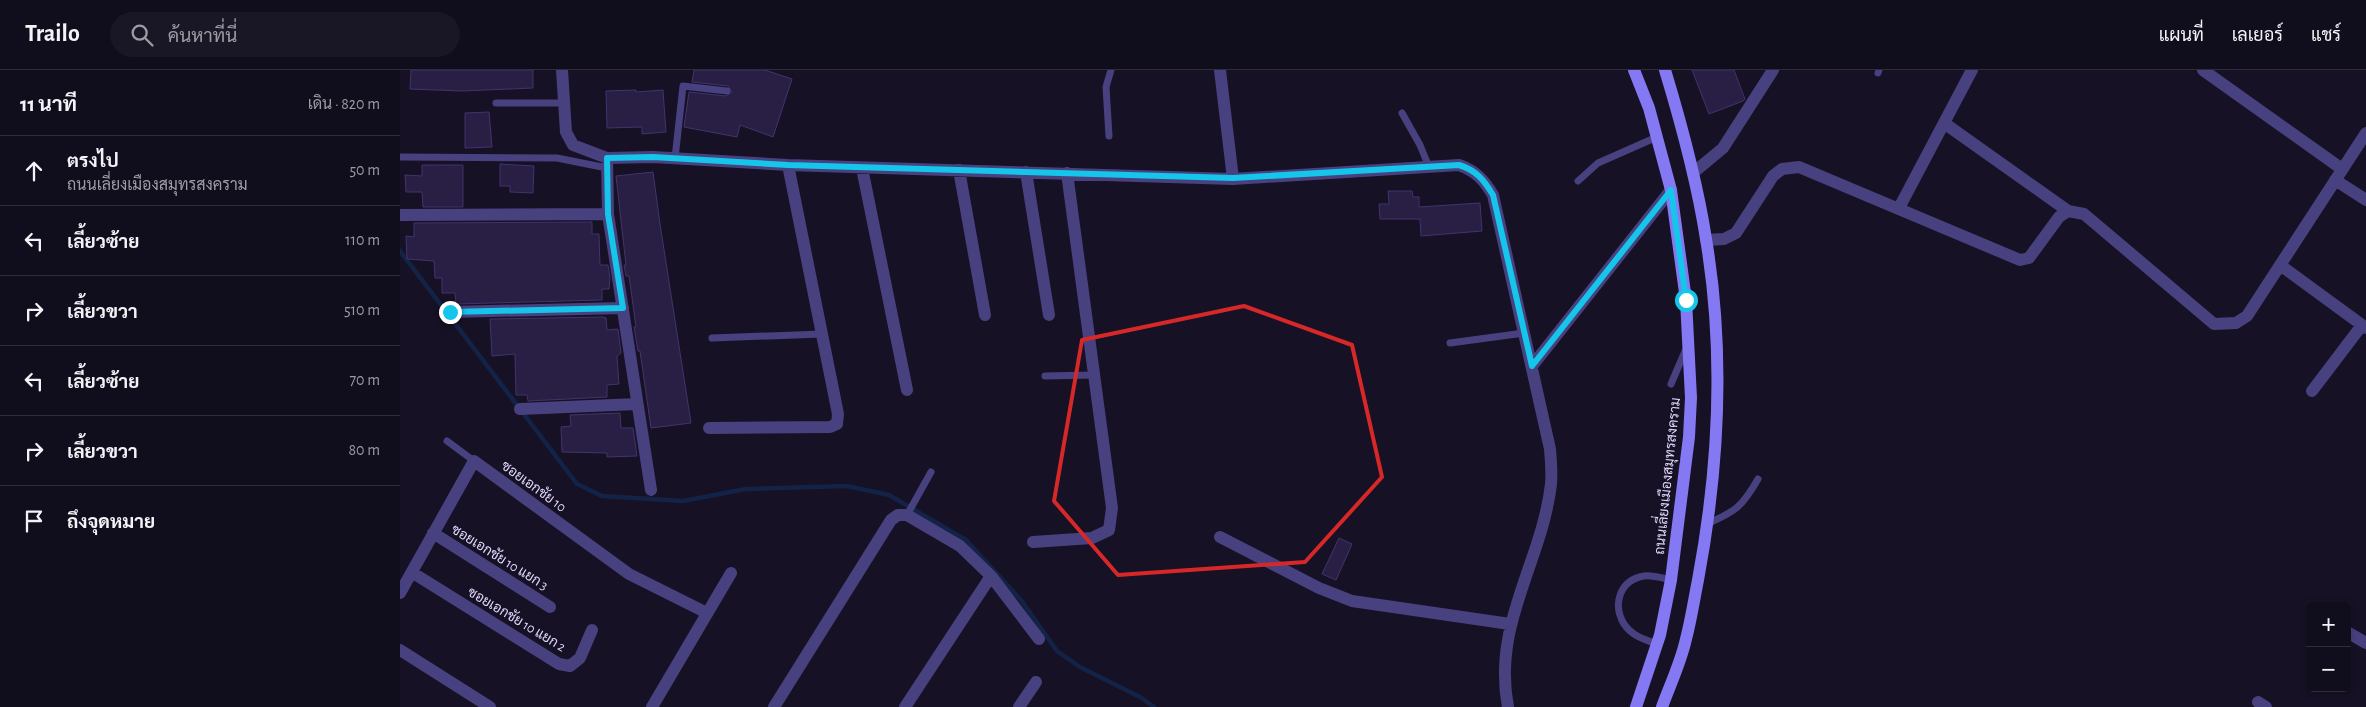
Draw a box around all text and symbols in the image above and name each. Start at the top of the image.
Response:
search box [110,12,460,57]
icon: search [128,21,156,49]
text: Trailo [25,22,80,46]
text: ค้นหาที่นี่ [168,27,237,46]
text: แผนที่ [2159,27,2204,45]
text: เลเยอร์ [2232,27,2283,45]
text: แชร์ [2311,27,2341,45]
text: 11 นาที [20,94,77,115]
text: เดิน · 820 m [308,96,380,112]
text: ตรงไป [67,152,119,171]
icon: ahead [20,157,48,185]
text: 50 m [349,162,380,178]
text: ถนนเลี่ยงเมืองสมุทรสงคราม [67,177,248,193]
icon: left [20,227,48,255]
text: 110 m [345,232,380,248]
text: เลี้ยวซ้าย [67,233,139,252]
route start [1675,289,1698,312]
icon: right [20,297,48,325]
route end [439,301,462,324]
text: 510 m [344,302,380,318]
text: เลี้ยวขวา [67,303,138,322]
icon: left [20,367,48,395]
text: 70 m [349,372,380,388]
text: เลี้ยวซ้าย [67,373,139,392]
street label: ถนนเลี่ยงเมืองสมุทรสงคราม [1647,396,1685,556]
icon: right [20,437,48,465]
text: 80 m [349,442,380,458]
text: เลี้ยวขวา [67,443,138,462]
street label: ซอยเอกชัย 10 [498,458,569,515]
icon: arrive [20,507,48,535]
text: ถึงจุดหมาย [67,513,155,532]
street label: ซอยเอกชัย 10 แยก 3 [449,522,551,593]
street label: ซอยเอกชัย 10 แยก 2 [465,584,568,655]
map controls [2306,602,2351,692]
button: + [2306,602,2351,647]
button: − [2306,647,2351,692]

